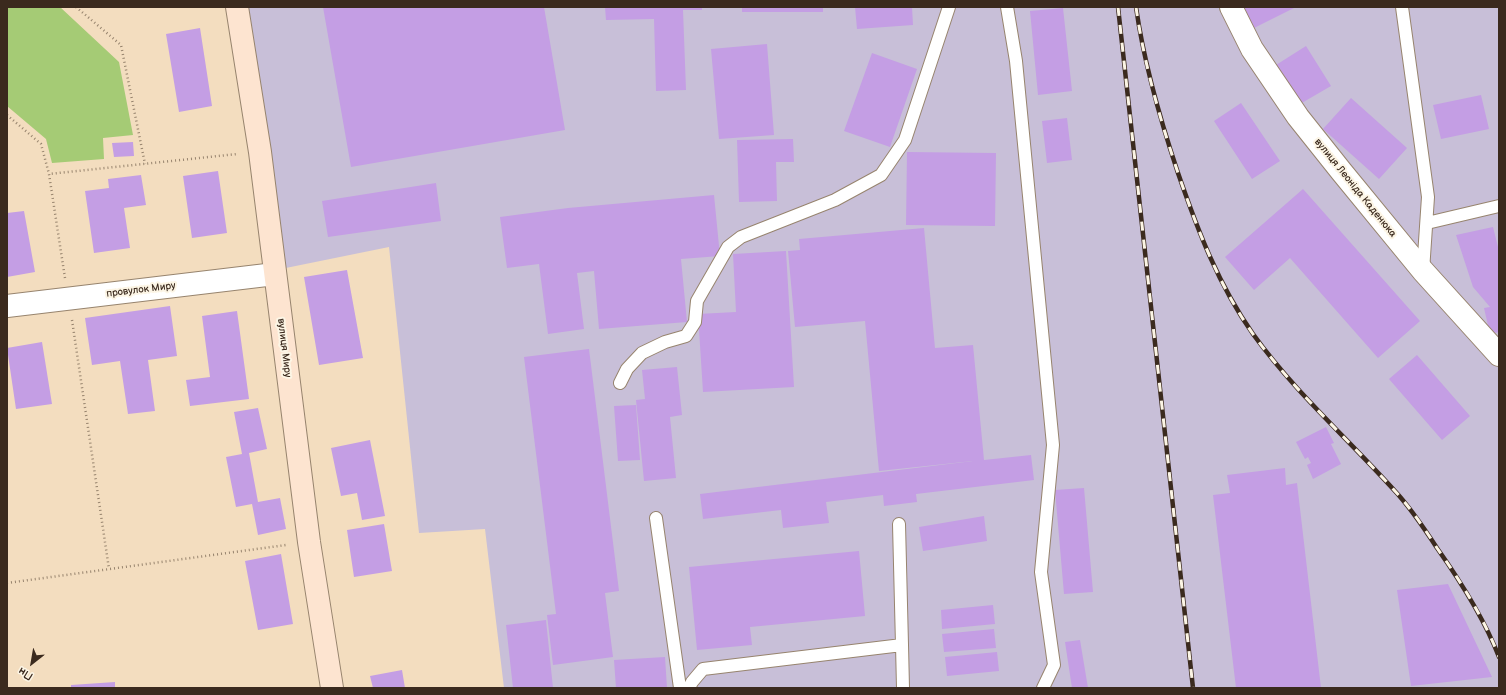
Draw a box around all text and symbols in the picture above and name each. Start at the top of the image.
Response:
street label: вулиця Леоніда Каденюка [1312,136,1398,240]
street label: провулок Миру [106,280,176,300]
street label: вулиця Миру [274,318,294,378]
north arrow [12,643,52,683]
text: Пн [16,664,35,683]

